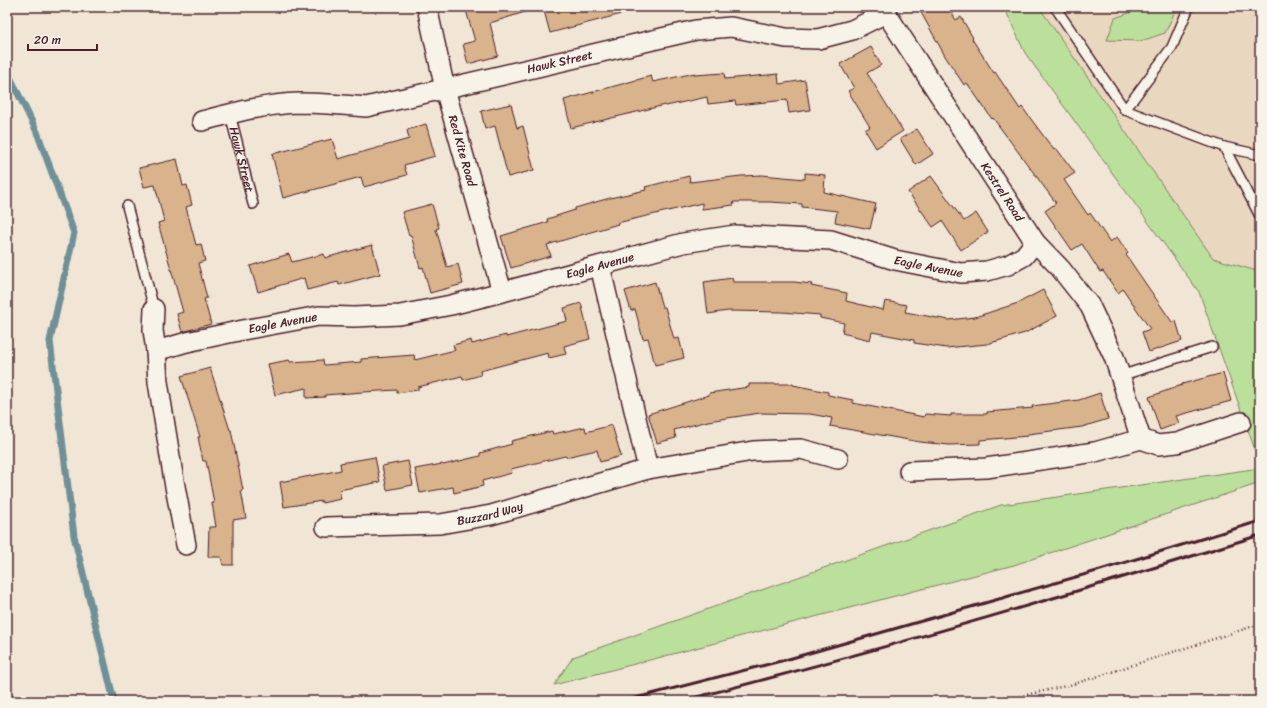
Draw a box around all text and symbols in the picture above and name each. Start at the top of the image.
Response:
scale bar [28,26,97,52]
text: 20 m [34,29,61,51]
street label: Hawk Street [525,43,595,80]
street label: Red Kite Road [442,112,483,190]
street label: Hawk Street [223,124,261,195]
street label: Kestrel Road [975,157,1030,227]
street label: Eagle Avenue [563,246,637,285]
street label: Eagle Avenue [892,249,965,284]
street label: Eagle Avenue [246,306,319,340]
street label: Buzzard Way [455,495,526,532]

